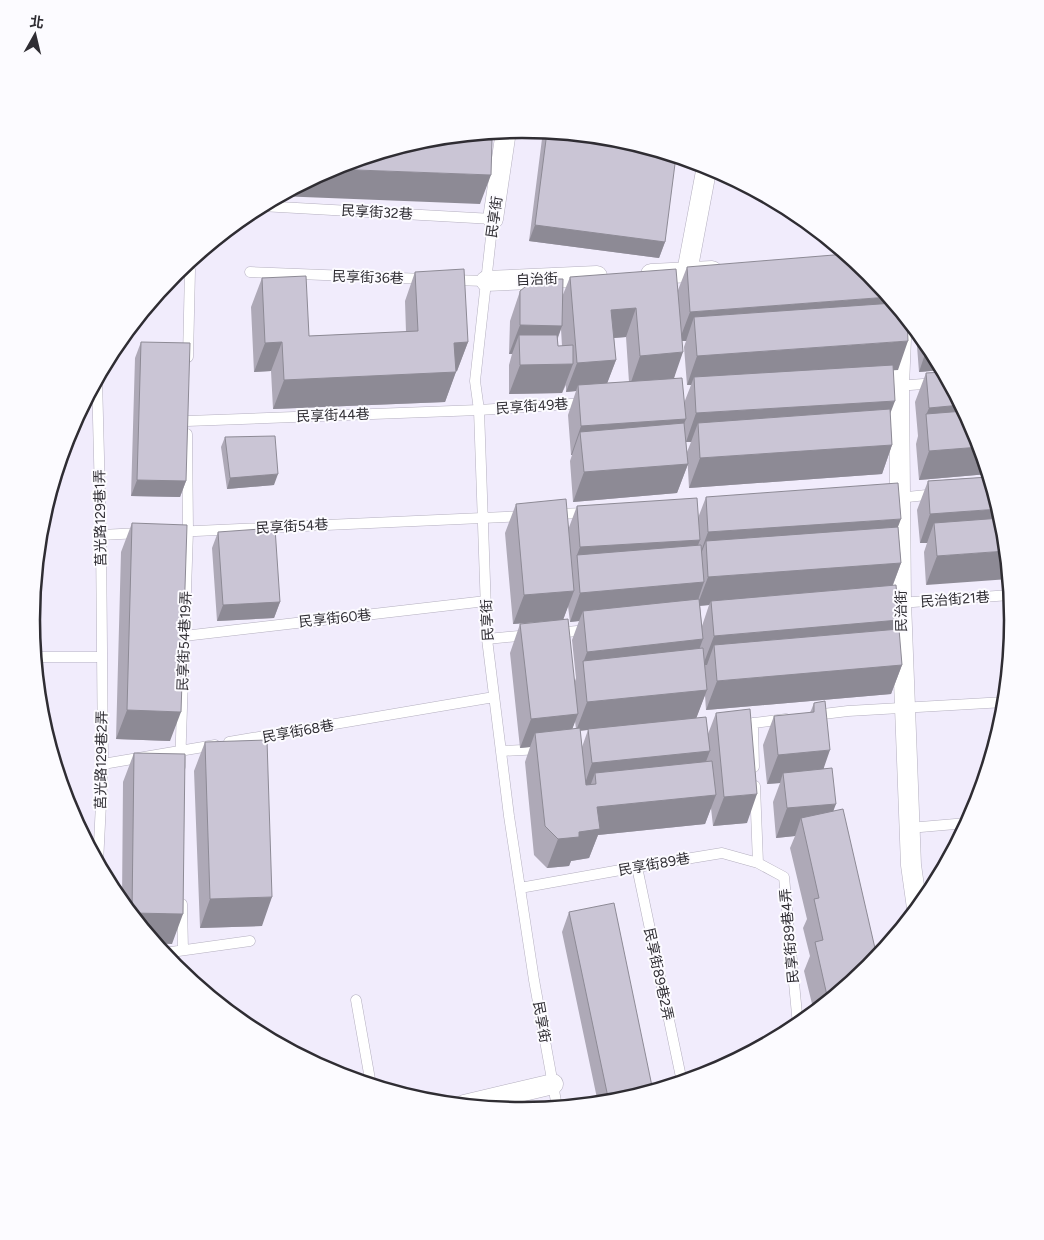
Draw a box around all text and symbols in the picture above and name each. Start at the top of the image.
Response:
north arrow [10,10,60,60]
text: 北 [29,13,45,32]
street label: 民享街 [483,195,506,239]
street label: 民享街32巷 [341,202,413,223]
street label: 民享街36巷 [332,268,404,287]
street label: 自治街 [516,270,558,289]
street label: 民享街49巷 [495,395,569,418]
street label: 民享街44巷 [296,406,370,425]
street label: 莒光路129巷1弄 [91,469,110,567]
street label: 民享街54巷 [255,516,329,537]
street label: 民治街21巷 [920,589,990,610]
street label: 民治街 [893,590,910,632]
street label: 民享街54巷19弄 [174,591,195,692]
street label: 民享街 [478,599,497,641]
street label: 民享街60巷 [298,606,372,631]
street label: 莒光路129巷2弄 [92,710,111,810]
street label: 民享街68巷 [261,717,335,746]
street label: 民享街89巷 [617,850,691,879]
street label: 民享街89巷4弄 [777,888,802,984]
street label: 民享街89巷2弄 [640,926,677,1022]
street label: 民享街 [529,1000,554,1044]

